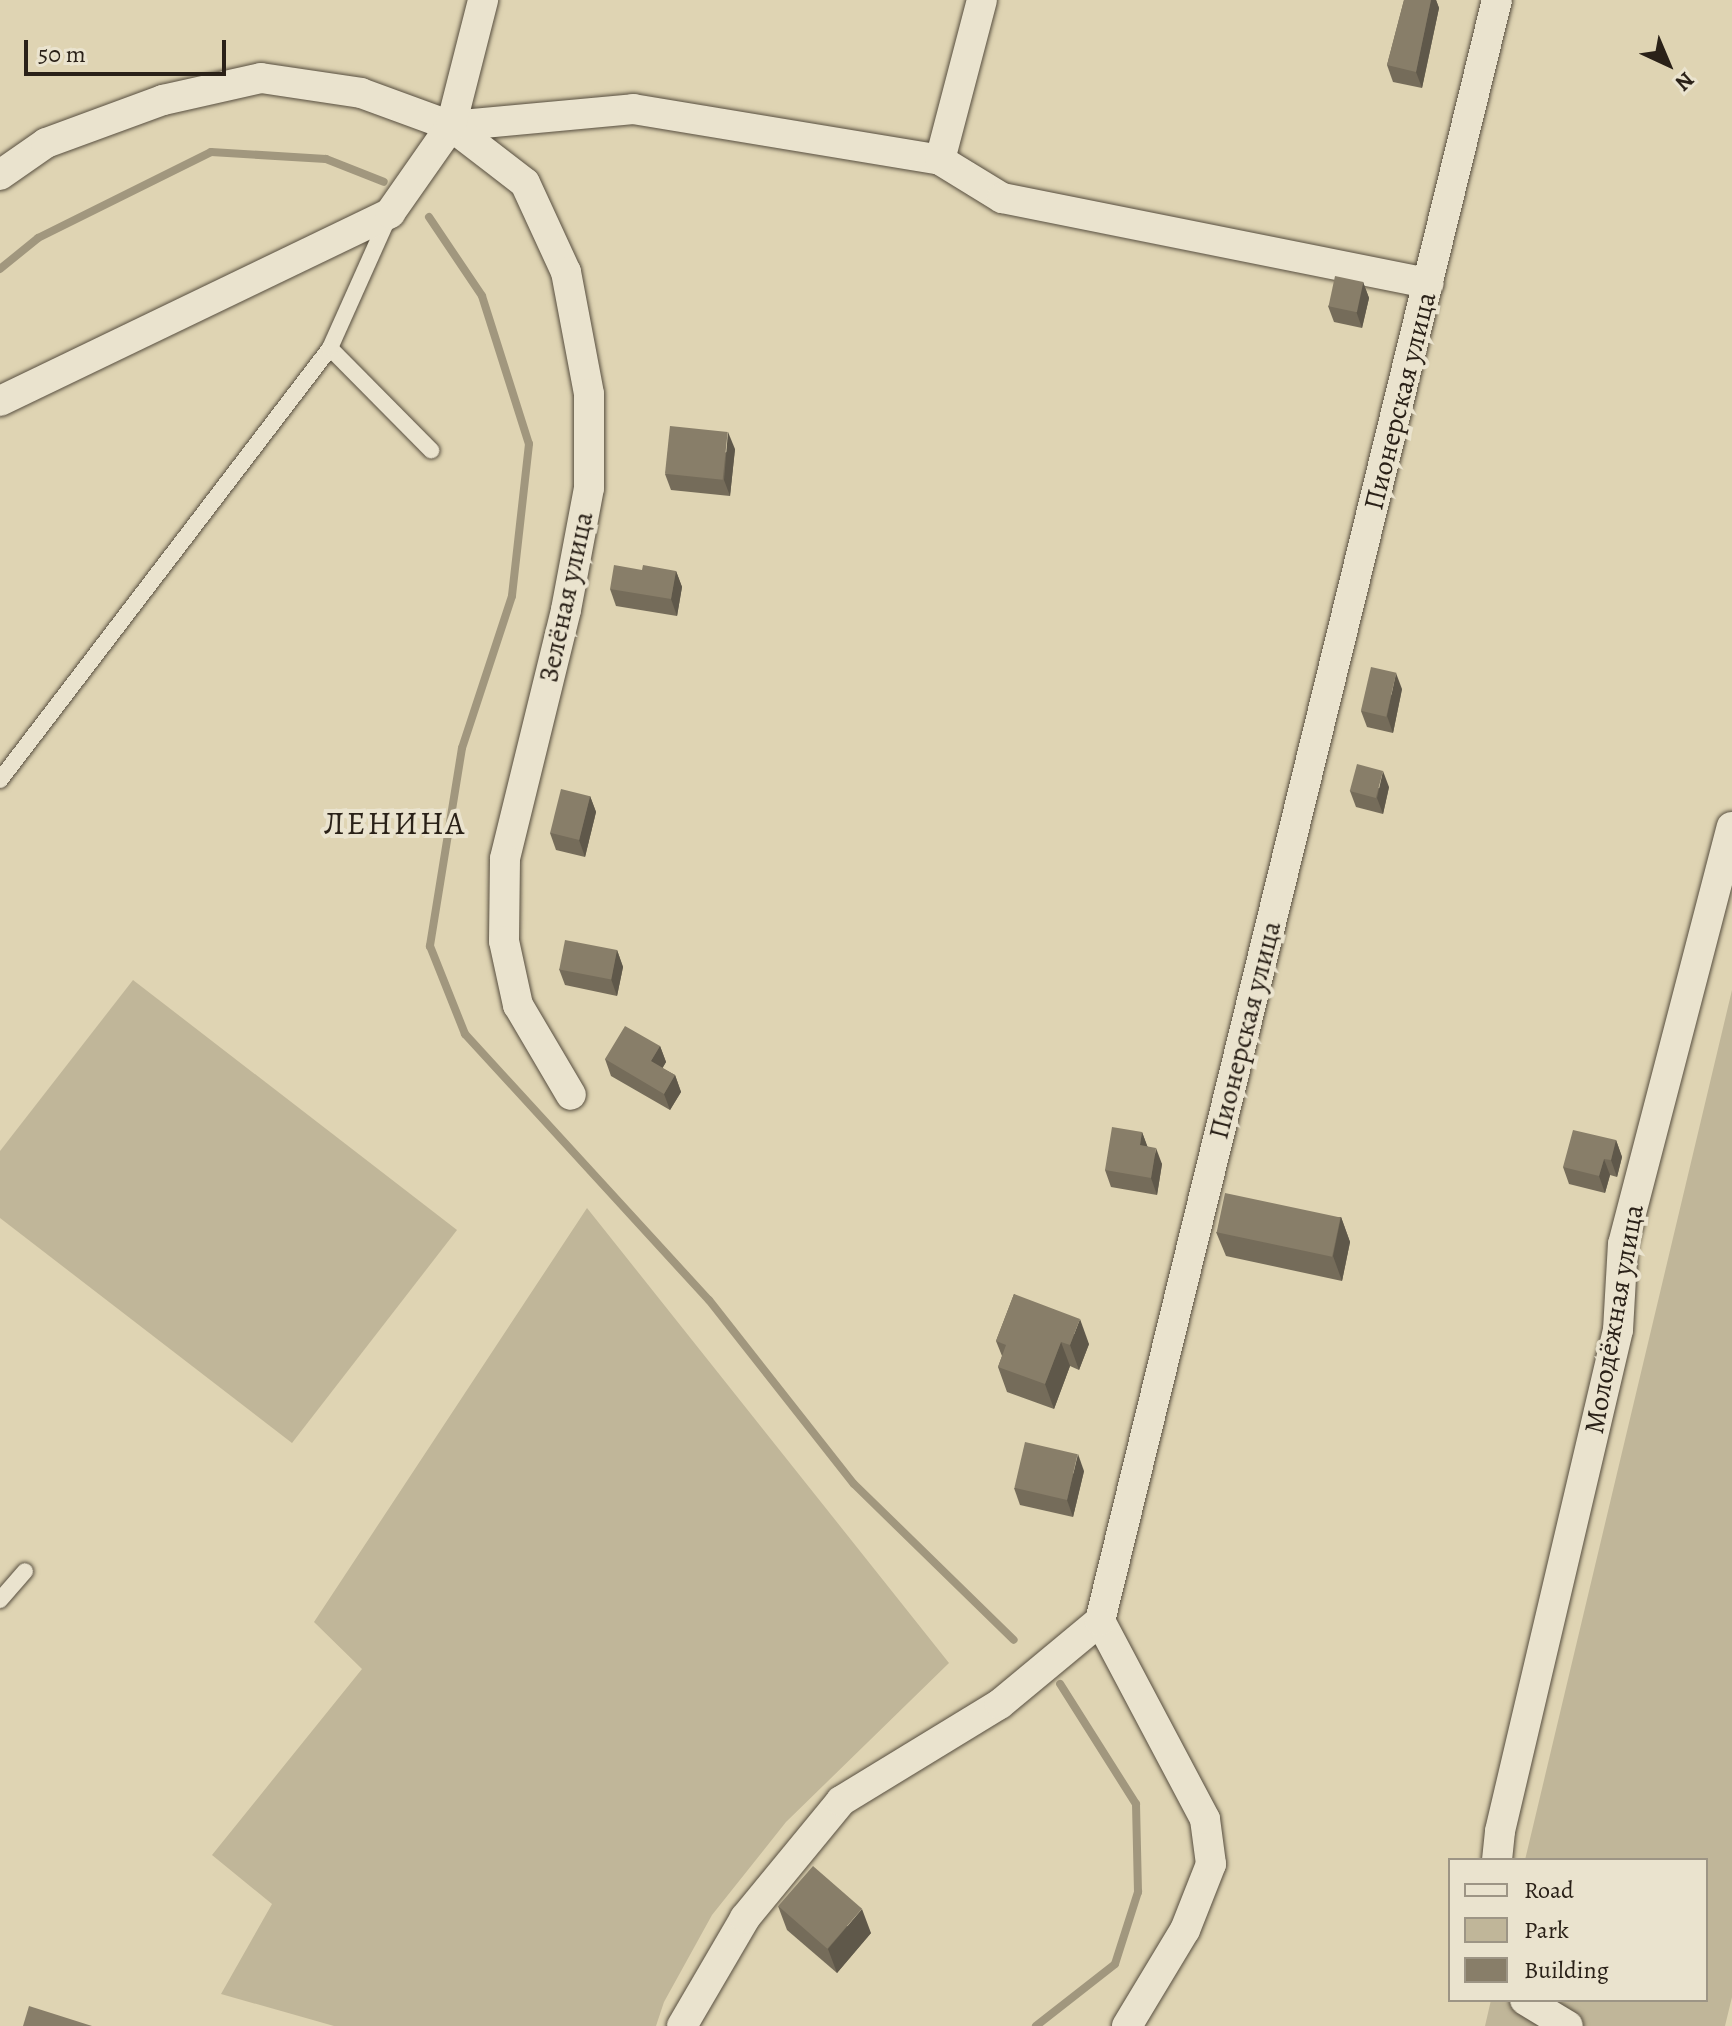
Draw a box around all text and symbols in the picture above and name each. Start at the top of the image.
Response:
scale bar [28,24,230,74]
north arrow [1628,24,1708,104]
text: 50 m [38,38,86,70]
text: N [1668,65,1701,98]
street label: Пионерская улица [1357,288,1443,514]
street label: Зелёная улица [532,509,600,685]
district label: ЛЕНИНА [324,804,466,842]
street label: Пионерская улица [1202,917,1288,1143]
street label: Молодёжная улица [1577,1202,1651,1436]
legend [1448,1858,1708,2002]
text: Road [1524,1874,1574,1906]
text: Park [1524,1914,1569,1946]
text: Building [1524,1954,1609,1986]

